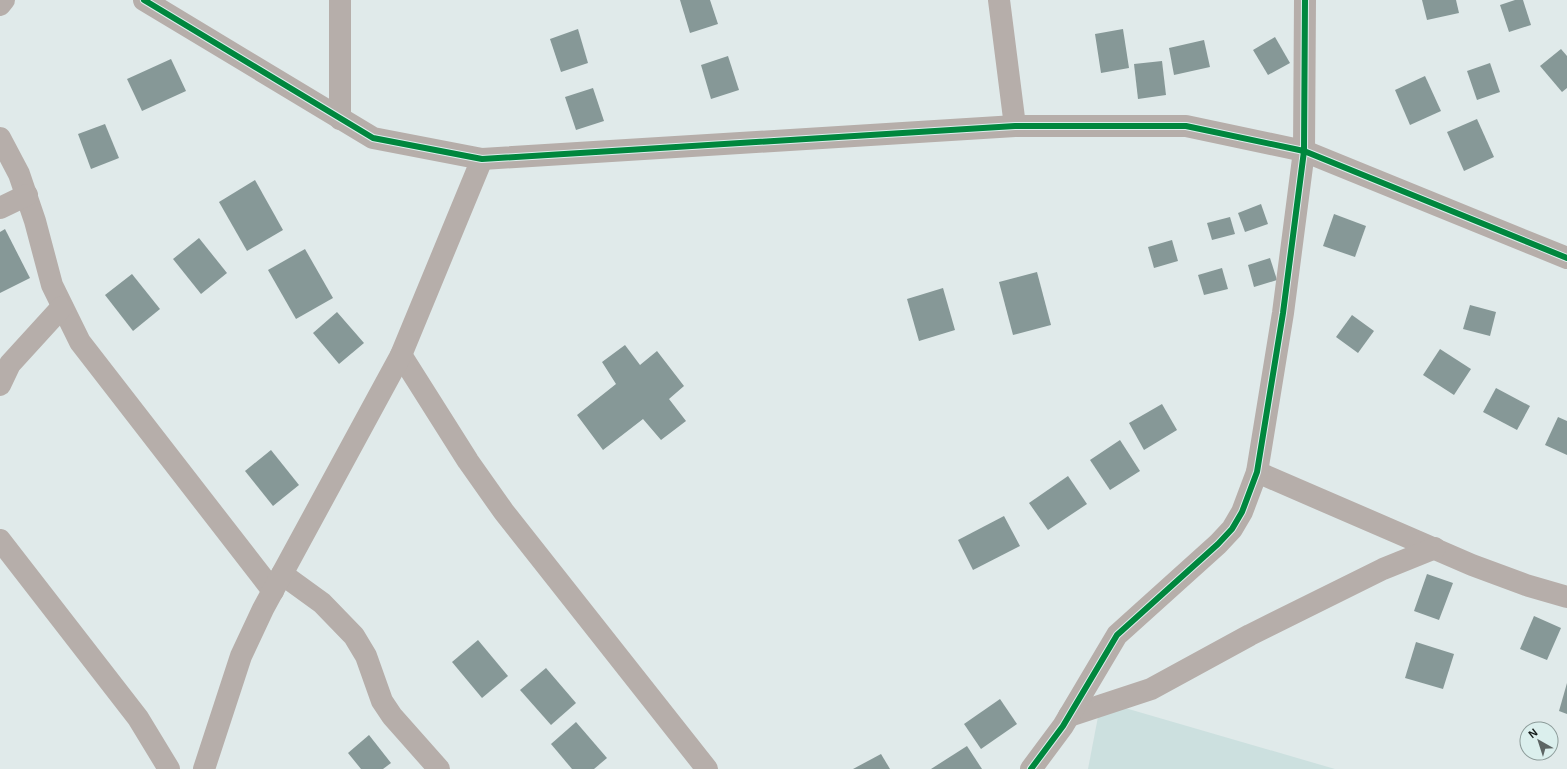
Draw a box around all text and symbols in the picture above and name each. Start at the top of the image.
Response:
north arrow [1519,721,1559,761]
text: N [1526,726,1540,740]

